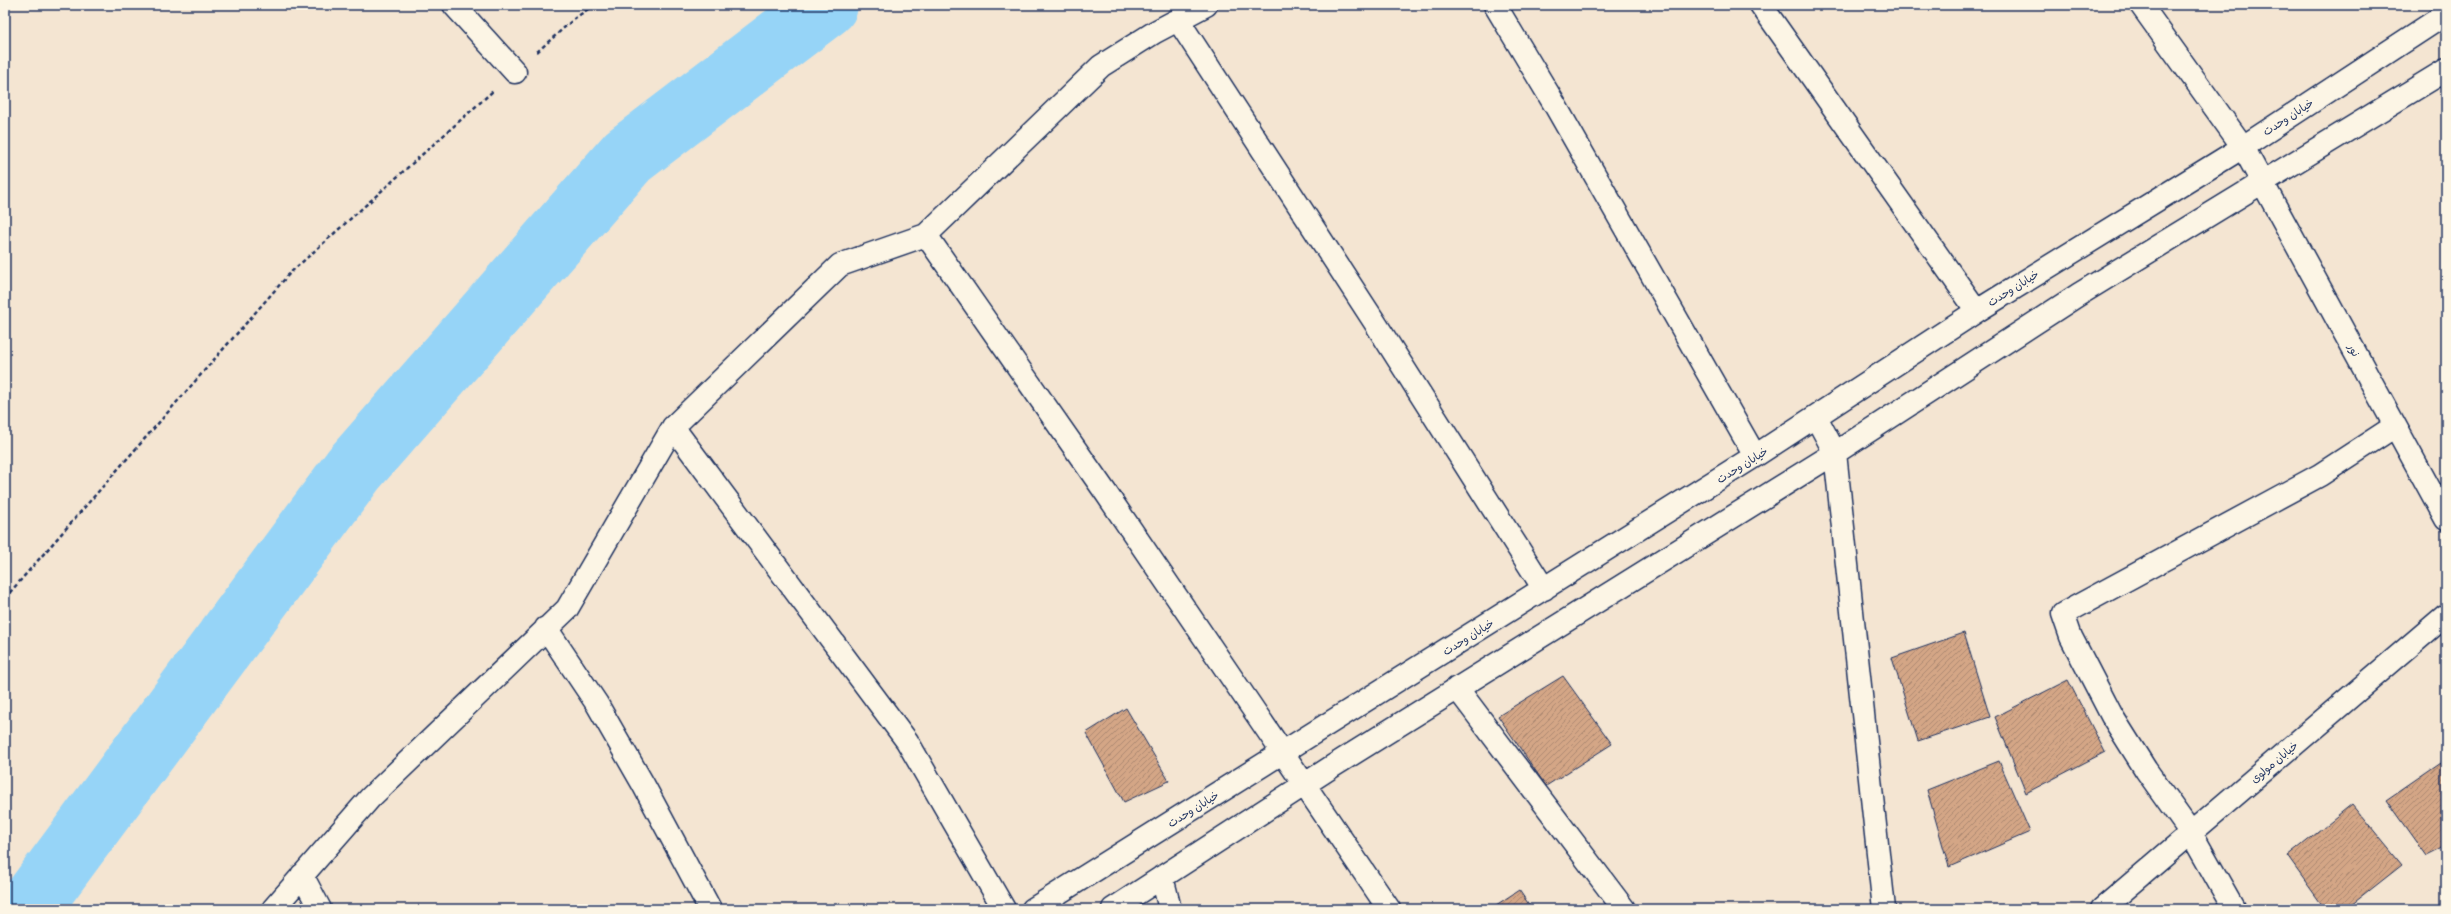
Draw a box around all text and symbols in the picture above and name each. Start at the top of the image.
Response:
street label: خیابان وحدت [2260,95,2317,139]
street label: خیابان وحدت [1985,267,2042,310]
street label: نور [2343,340,2363,359]
street label: خیابان وحدت [1714,444,1771,487]
street label: خیابان وحدت [1440,616,1497,659]
street label: خیابان مولوی [2247,738,2301,787]
street label: خیابان وحدت [1165,788,1222,831]

